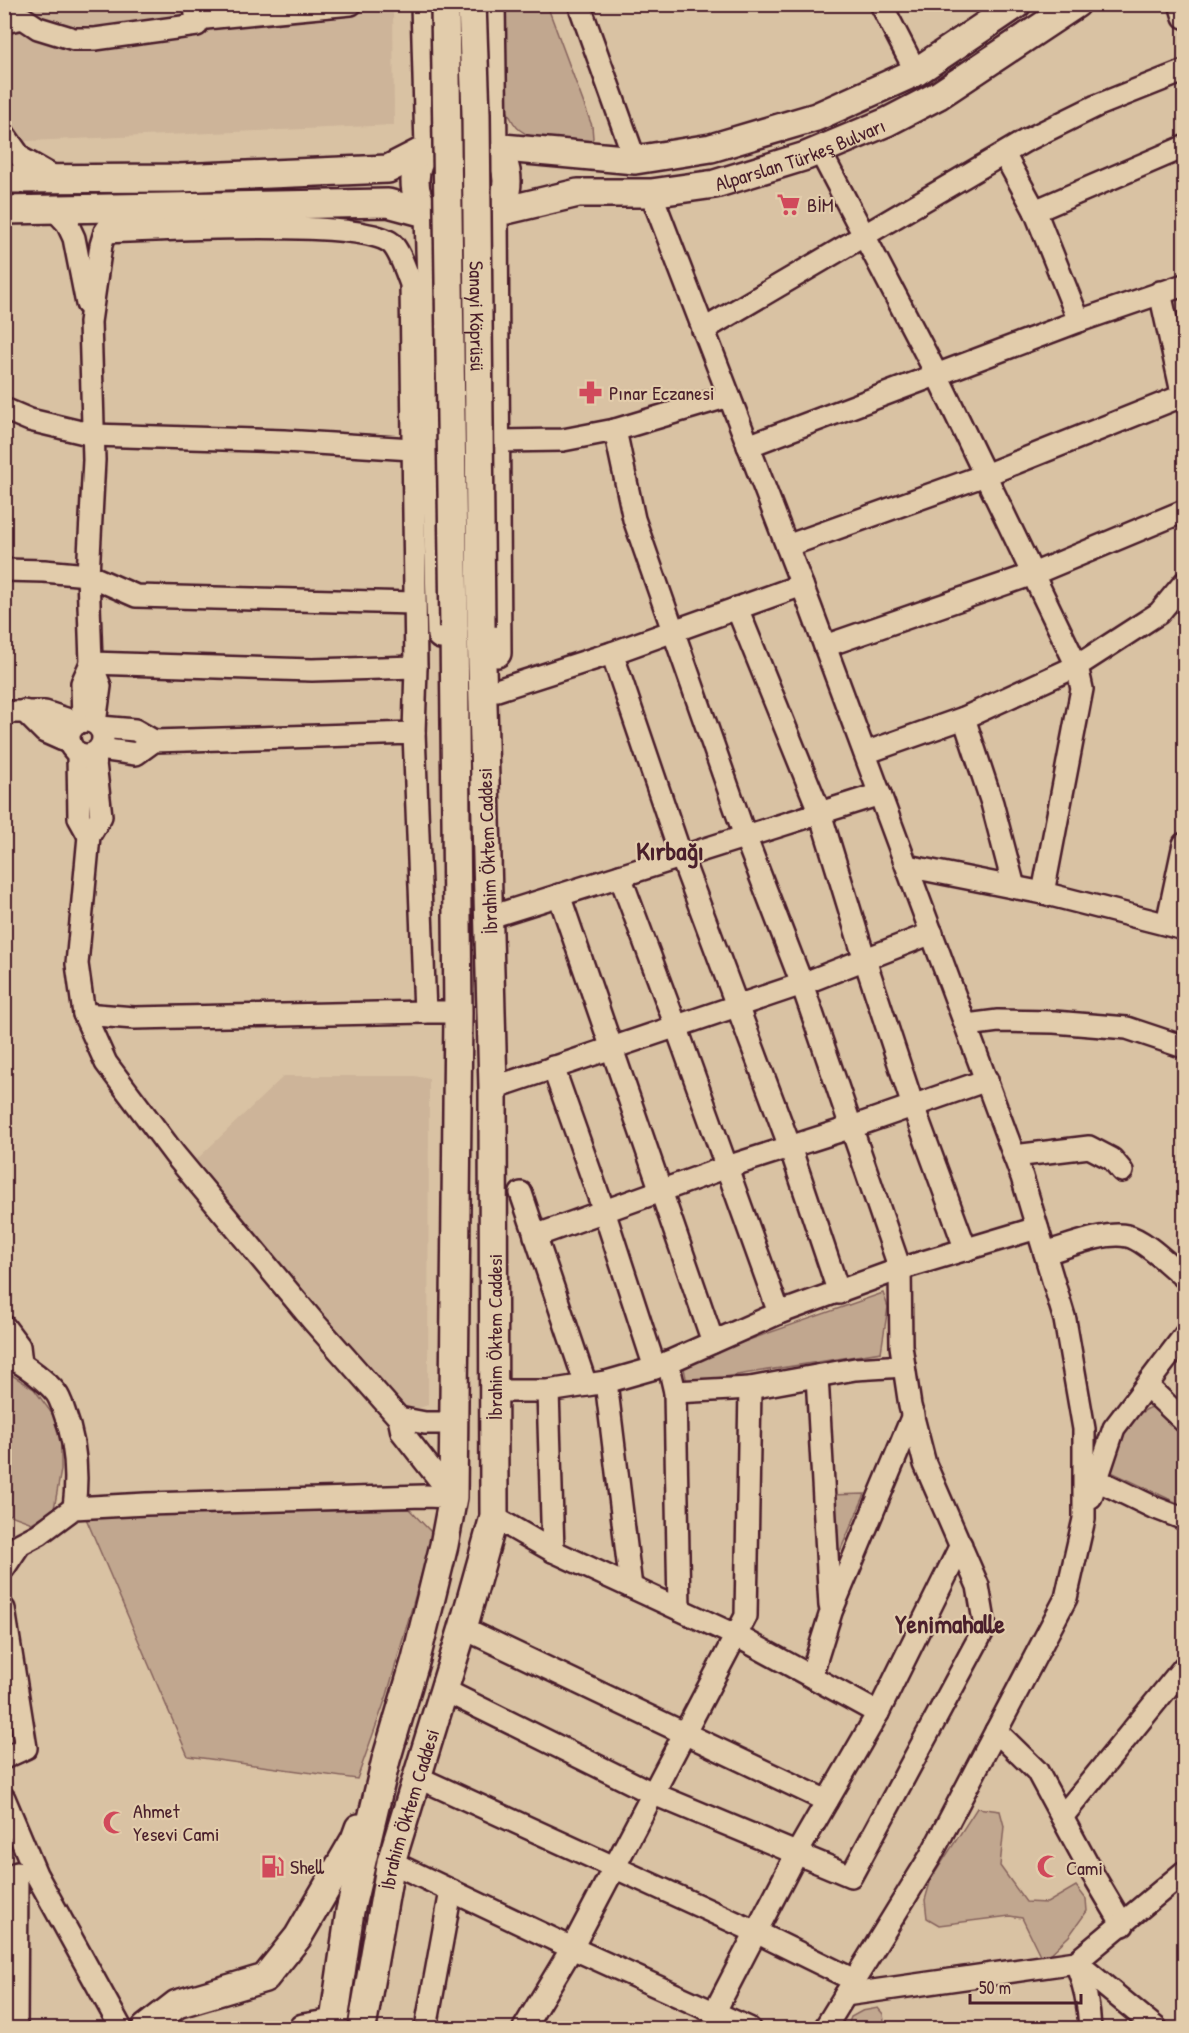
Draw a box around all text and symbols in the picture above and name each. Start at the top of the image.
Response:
street label: Alparslan Türkeş Bulvarı [712,111,889,197]
supermarket icon: BİM [776,191,802,217]
place label: BİM [807,191,834,218]
street label: Sanayi Köprüsü [464,261,492,371]
pharmacy icon: Pınar Eczanesi [578,379,604,405]
place label: Pınar Eczanesi [609,379,714,406]
street label: İbrahim Öktem Caddesi [471,767,503,935]
district label: Kırbağı [636,833,704,869]
street label: İbrahim Öktem Caddesi [481,1254,508,1420]
district label: Yenimahalle [895,1606,1006,1641]
street label: İbrahim Öktem Caddesi [373,1725,445,1892]
place label: Ahmet Yesevi Cami [133,1797,219,1847]
mosque icon: Ahmet Yesevi Cami [102,1809,128,1835]
fuel station icon: Shell [259,1853,285,1879]
place label: Shell [290,1853,325,1880]
mosque icon: Cami [1035,1854,1061,1880]
place label: Cami [1066,1854,1103,1881]
scale bar [970,1967,1081,2005]
text: 50 m [979,1975,1011,2000]

